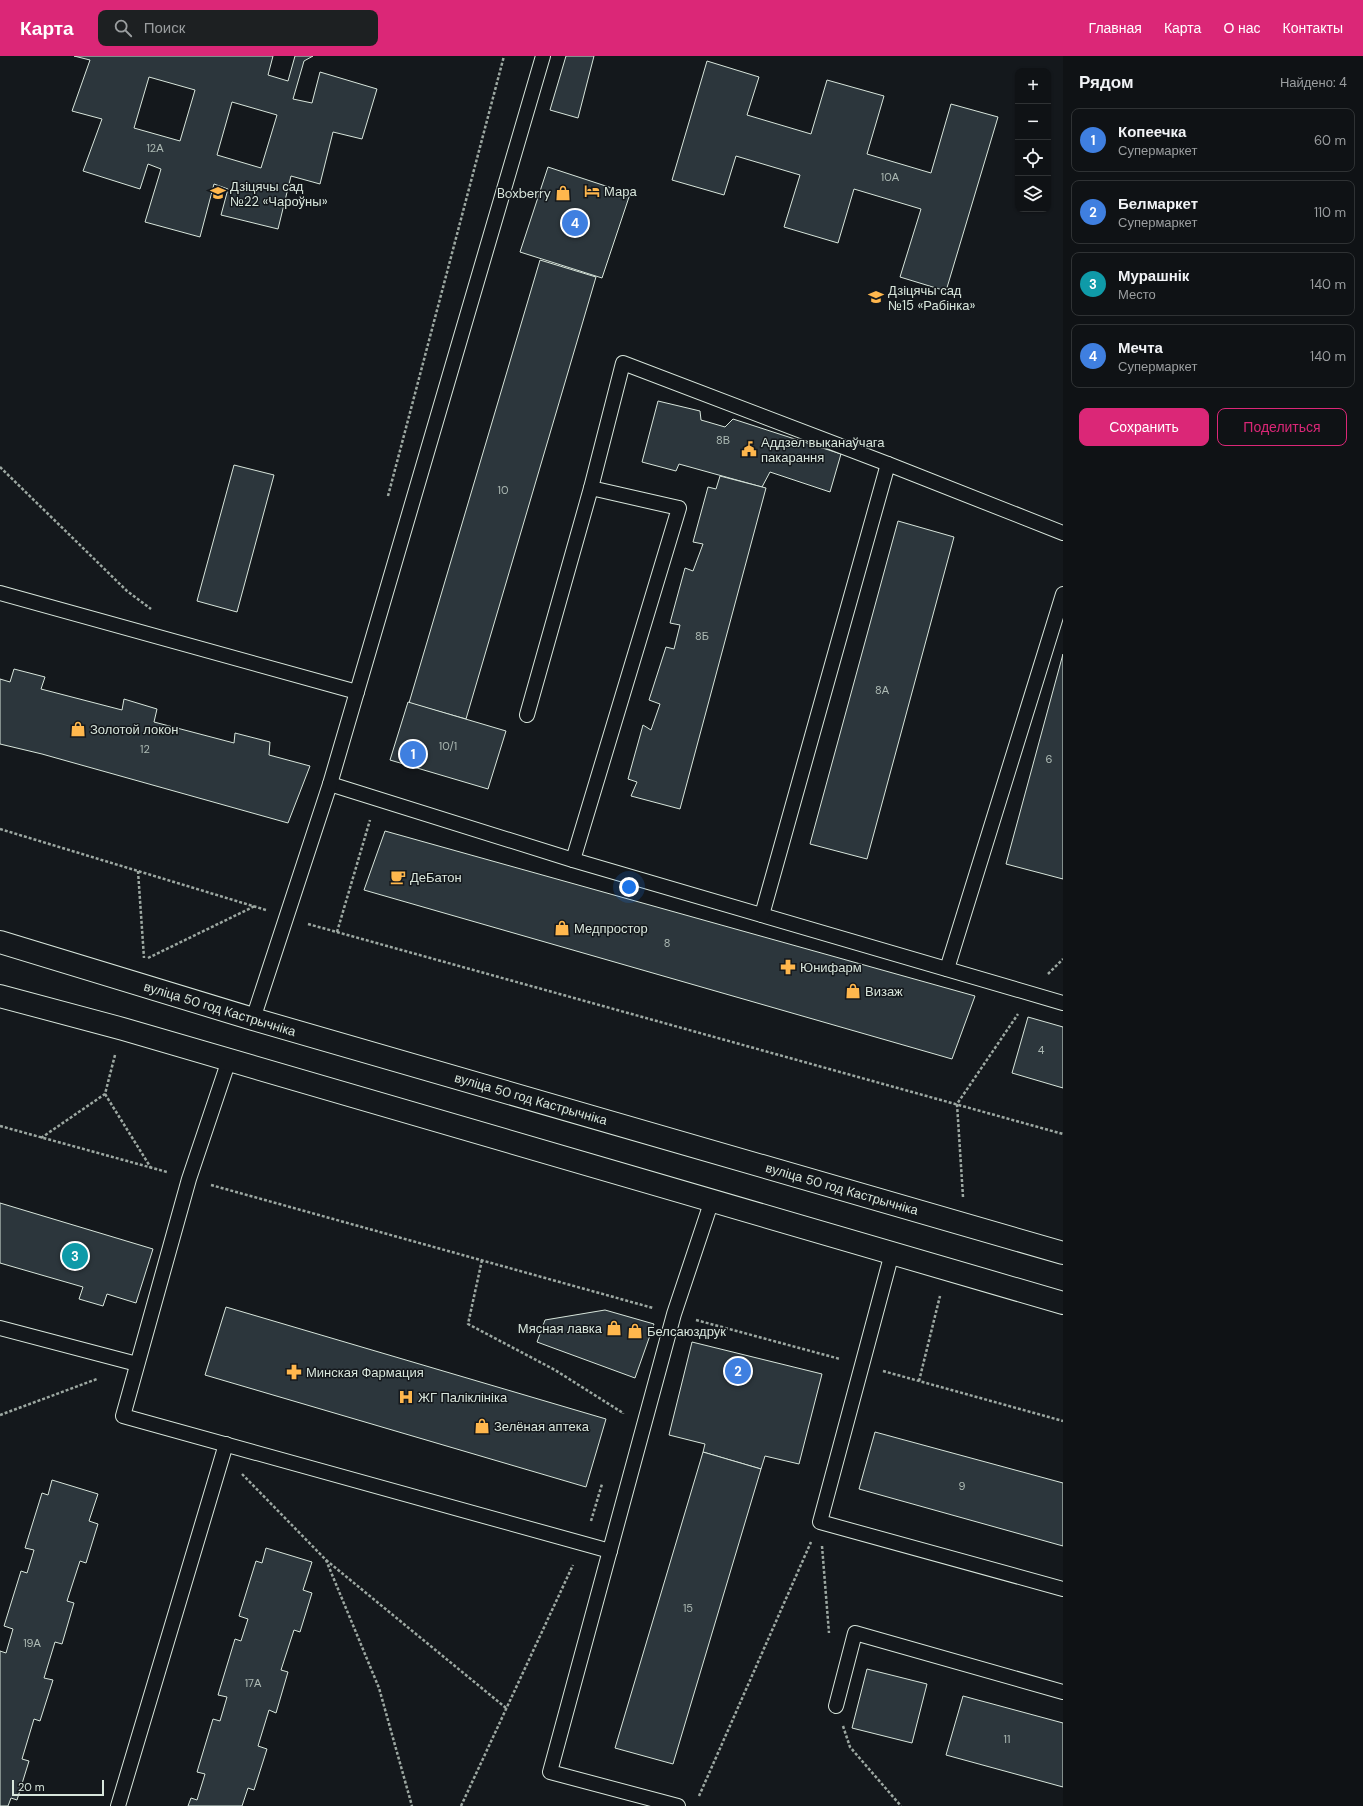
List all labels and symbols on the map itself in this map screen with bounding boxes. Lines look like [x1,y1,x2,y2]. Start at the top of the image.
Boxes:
house number: 12А [146,141,164,155]
house number: 10А [881,170,900,184]
place label: Дзіцячы сад №22 «Чароўны» [230,178,328,210]
hotel icon: Мара [583,182,601,200]
place label: Мара [604,183,637,200]
school or university icon: Дзіцячы сад №22 «Чароўны» [209,184,227,202]
shop icon: Boxberry [554,184,572,202]
place label: Boxberry [497,185,551,202]
pin: 4 [562,208,588,238]
place label: Дзіцячы сад №15 «Рабінка» [888,282,975,314]
school or university icon: Дзіцячы сад №15 «Рабінка» [867,288,885,306]
house number: 8В [716,433,730,447]
place label: Аддзел выканаўчага пакарання [761,434,885,466]
public building icon: Аддзел выканаўчага пакарання [740,440,758,458]
house number: 10 [498,483,508,497]
house number: 8Б [695,629,709,643]
house number: 8А [875,683,890,697]
shop icon: Золотой локон [69,720,87,738]
place label: Золотой локон [90,721,178,738]
pin: 1 [400,739,426,769]
house number: 10/1 [439,739,457,753]
house number: 12 [140,742,150,756]
house number: 6 [1046,752,1053,766]
cafe icon: ДеБатон [389,868,407,886]
place label: ДеБатон [410,869,462,886]
your location [619,877,639,897]
shop icon: Медпростор [553,919,571,937]
place label: Медпростор [574,920,648,937]
house number: 8 [664,936,670,950]
pharmacy icon: Юнифарм [779,958,797,976]
place label: Юнифарм [800,959,862,976]
street label: вуліца 50 год Кастрычніка [142,978,299,1040]
shop icon: Визаж [844,982,862,1000]
place label: Визаж [865,983,903,1000]
house number: 4 [1038,1043,1045,1057]
street label: вуліца 50 год Кастрычніка [453,1069,610,1129]
street label: вуліца 50 год Кастрычніка [764,1159,921,1219]
pin: 3 [62,1241,88,1271]
shop icon: Мясная лавка [605,1319,623,1337]
place label: Мясная лавка [518,1320,603,1337]
shop icon: Белсаюздрук [626,1322,644,1340]
place label: Белсаюздрук [647,1323,726,1340]
pin: 2 [725,1356,751,1386]
pharmacy icon: Минская Фармация [285,1363,303,1381]
place label: Минская Фармация [306,1364,424,1381]
hospital icon: ЖГ Паліклініка [397,1388,415,1406]
place label: ЖГ Паліклініка [418,1389,508,1406]
shop icon: Зелёная аптека [473,1417,491,1435]
place label: Зелёная аптека [494,1418,590,1435]
house number: 9 [959,1479,966,1493]
house number: 15 [683,1601,693,1615]
house number: 19А [23,1636,41,1650]
house number: 17А [245,1676,262,1690]
house number: 11 [1004,1732,1010,1746]
scale bar [12,1778,104,1797]

